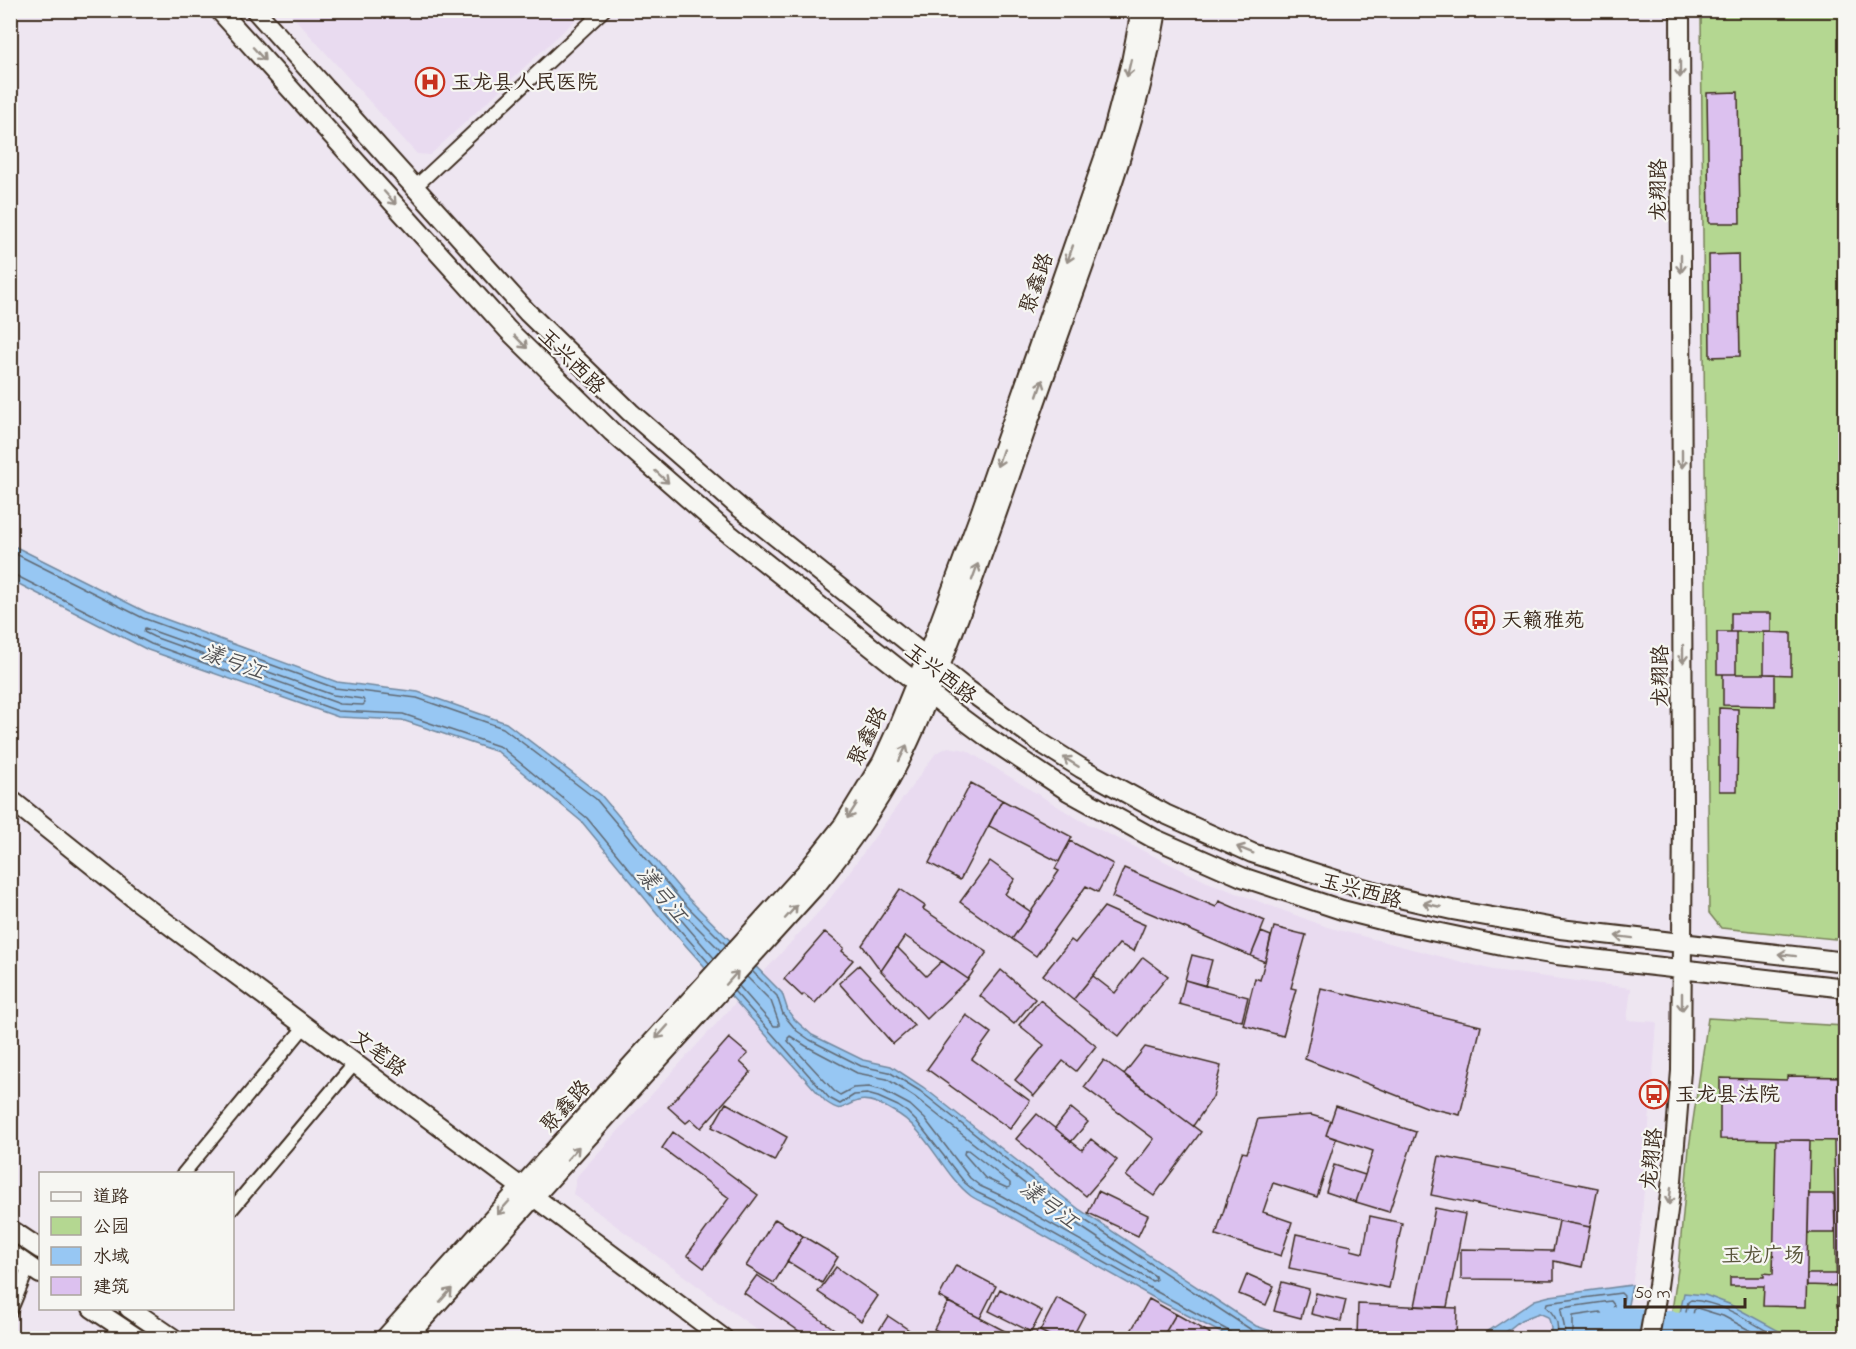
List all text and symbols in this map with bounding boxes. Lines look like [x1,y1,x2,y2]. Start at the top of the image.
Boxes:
one-way arrow [252,46,266,61]
one-way arrow [1123,58,1135,77]
one-way arrow [1674,58,1686,78]
hospital icon: 玉龙县人民医院 [414,66,446,98]
place label: 玉龙县人民医院 [451,69,598,99]
street label: 龙翔路 [1645,159,1675,222]
one-way arrow [383,191,397,206]
one-way arrow [1064,244,1075,262]
street label: 聚鑫路 [1013,249,1062,318]
one-way arrow [1675,253,1687,273]
street label: 玉兴西路 [530,322,611,403]
one-way arrow [514,335,528,350]
one-way arrow [1036,379,1047,398]
one-way arrow [993,448,1004,467]
one-way arrow [1676,448,1688,468]
one-way arrow [654,470,669,484]
one-way arrow [971,564,982,582]
bus stop icon: 天籁雅苑 [1464,604,1496,636]
place label: 天籁雅苑 [1501,607,1585,637]
water label: 漾弓江 [196,637,270,690]
street label: 玉兴西路 [897,637,982,712]
one-way arrow [1677,643,1689,663]
street label: 龙翔路 [1647,645,1677,708]
street label: 聚鑫路 [842,702,896,772]
one-way arrow [898,745,910,763]
one-way arrow [1063,756,1080,768]
one-way arrow [846,803,859,820]
one-way arrow [1236,844,1255,855]
water label: 漾弓江 [627,860,694,932]
street label: 玉兴西路 [1316,867,1405,917]
one-way arrow [1422,899,1441,911]
one-way arrow [784,905,798,920]
one-way arrow [1615,931,1634,942]
one-way arrow [1778,950,1798,961]
one-way arrow [725,970,739,985]
one-way arrow [1676,991,1688,1011]
street label: 文笔路 [344,1024,412,1086]
one-way arrow [655,1024,669,1039]
street label: 聚鑫路 [534,1074,599,1141]
bus stop icon: 玉龙县法院 [1638,1078,1670,1110]
place label: 玉龙县法院 [1675,1081,1780,1111]
street label: 龙翔路 [1635,1126,1671,1192]
one-way arrow [566,1146,580,1161]
legend [39,1172,234,1310]
water label: 漾弓江 [1012,1174,1085,1240]
text: 道路 [93,1185,129,1211]
one-way arrow [1664,1186,1675,1206]
one-way arrow [496,1200,510,1215]
text: 公园 [93,1215,129,1241]
park label: 玉龙广场 [1721,1242,1805,1272]
text: 水域 [93,1245,129,1271]
scale bar [1625,1271,1745,1309]
text: 建筑 [93,1275,129,1301]
text: 50 m [1634,1281,1671,1307]
one-way arrow [439,1288,453,1303]

